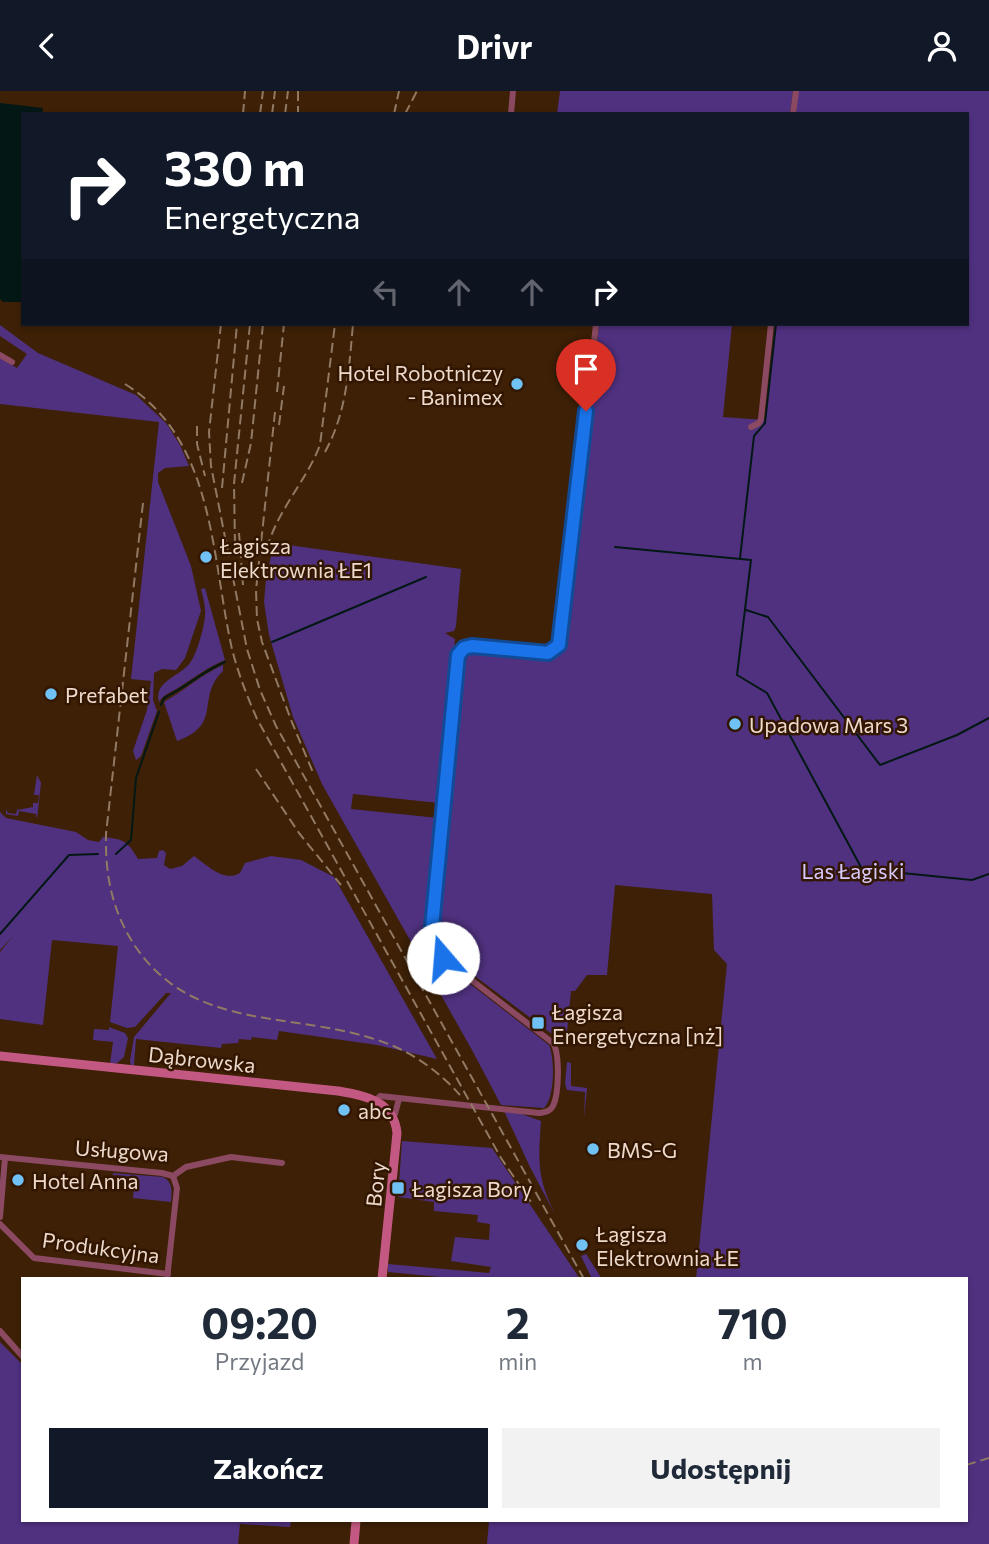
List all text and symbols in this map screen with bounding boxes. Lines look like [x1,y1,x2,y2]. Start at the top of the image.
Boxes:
text: Drivr [456,26,533,66]
icon: back [28,27,66,65]
icon: person [923,27,961,65]
text: 330 m [164,136,305,196]
icon: right [49,140,140,231]
text: Energetyczna [164,196,361,236]
icon: left [367,273,405,311]
icon: ahead [440,273,478,311]
icon: ahead [513,273,551,311]
icon: right [586,273,624,311]
pin [556,339,616,411]
icon: arrive [567,350,605,388]
place label: Hotel Robotniczy - Banimex [338,360,503,409]
marker: Hotel Robotniczy - Banimex [509,376,525,392]
place label: Łagisza Elektrownia ŁE1 [219,533,372,582]
marker: Łagisza Elektrownia ŁE1 [198,549,214,565]
place label: Prefabet [65,682,148,707]
marker: Prefabet [43,686,59,702]
place label: Upadowa Mars 3 [749,712,908,737]
marker: Upadowa Mars 3 [727,716,743,732]
park label: Las Łagiski [802,858,904,883]
position arrow [406,921,480,995]
place label: Łagisza Energetyczna [nż] [551,999,723,1048]
marker: Łagisza Energetyczna [nż] [530,1015,546,1031]
street label: Dąbrowska [147,1041,257,1077]
place label: abc [358,1098,392,1123]
marker: abc [336,1102,352,1118]
street label: Usługowa [74,1134,170,1166]
place label: BMS-G [607,1137,677,1162]
marker: BMS-G [585,1141,601,1157]
street label: Bory [360,1160,390,1208]
place label: Hotel Anna [32,1168,139,1193]
marker: Hotel Anna [10,1172,26,1188]
place label: Łagisza Bory [411,1176,532,1201]
marker: Łagisza Bory [390,1180,406,1196]
place label: Łagisza Elektrownia ŁE [595,1221,739,1270]
street label: Produkcyjna [41,1226,161,1268]
marker: Łagisza Elektrownia ŁE [574,1237,590,1253]
text: 09:20 [201,1296,318,1348]
text: 2 [506,1296,530,1348]
text: 710 [718,1296,788,1348]
text: Przyjazd [215,1347,304,1375]
text: min [498,1347,537,1375]
text: m [743,1347,763,1375]
button: Zakończ [49,1428,488,1508]
button: Udostępnij [502,1428,940,1508]

